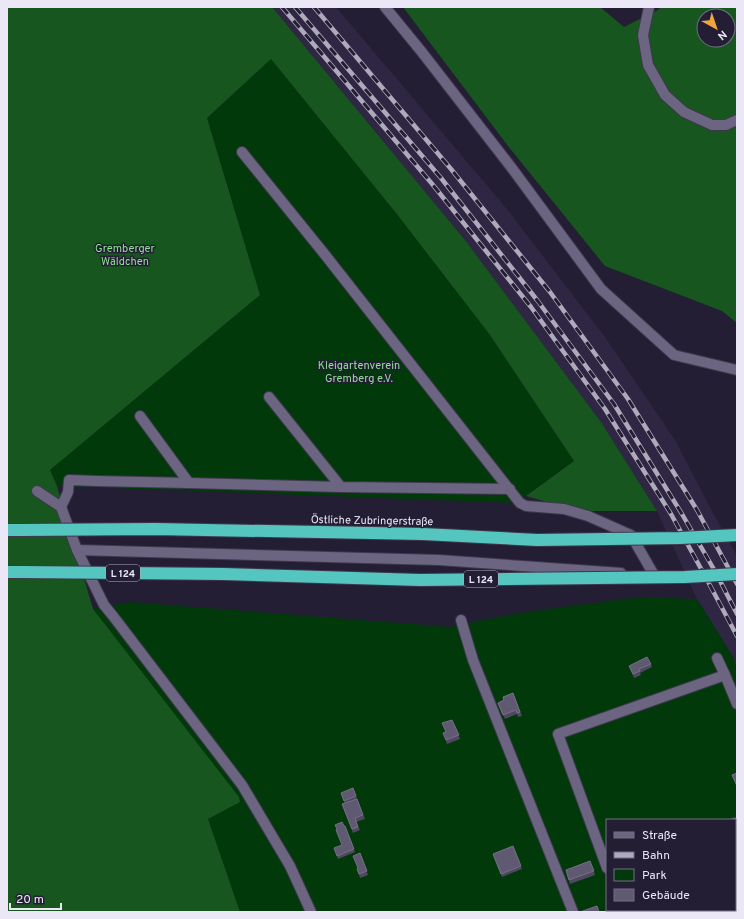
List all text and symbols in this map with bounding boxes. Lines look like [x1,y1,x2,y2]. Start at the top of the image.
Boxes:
north arrow [696,8,736,48]
text: N [714,27,729,43]
park label: Gremberger Wäldchen [95,242,156,269]
park label: Kleigartenverein Gremberg e.V. [318,359,400,386]
street label: Östliche Zubringerstraße [311,512,433,529]
road number: L 124 [106,565,140,581]
road number: L 124 [464,571,498,587]
legend [606,819,736,911]
text: Straße [642,828,677,844]
text: Bahn [642,848,670,864]
text: Park [642,868,667,884]
scale bar [10,885,61,911]
text: Gebäude [642,888,690,904]
text: 20 m [16,892,44,908]

